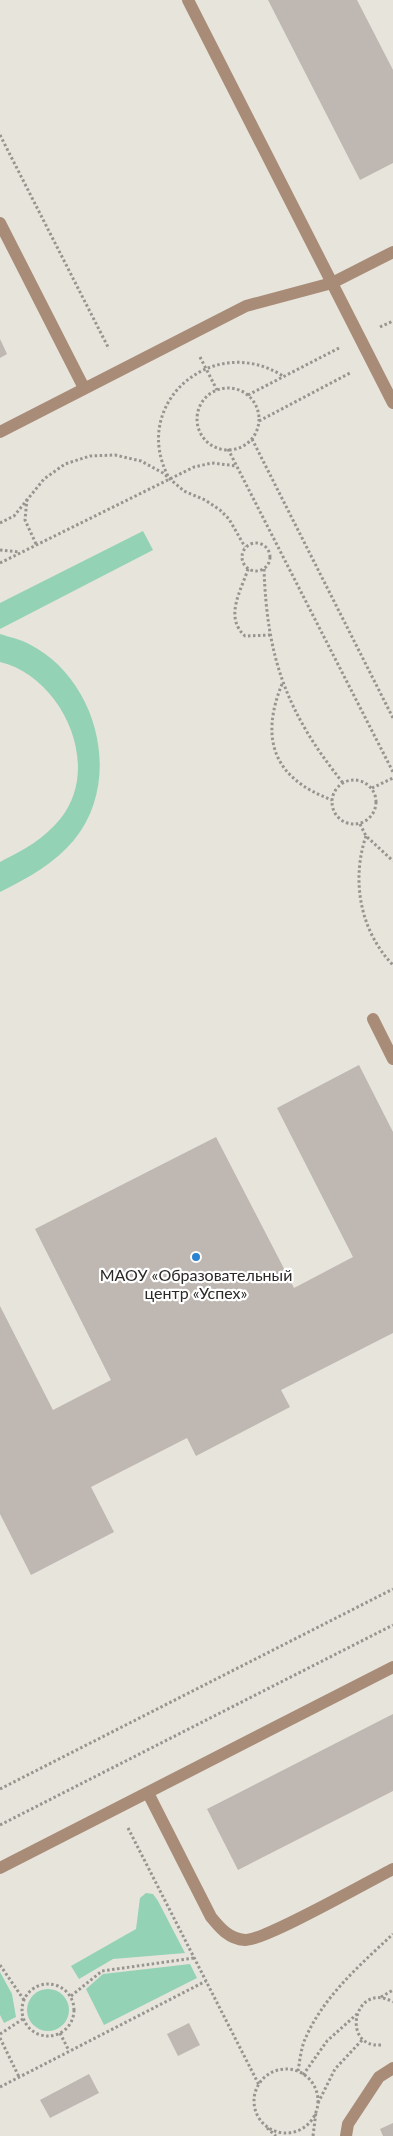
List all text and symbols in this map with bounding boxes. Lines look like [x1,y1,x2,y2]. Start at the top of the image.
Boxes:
marker: МАОУ «Образовательный центр «Успех» [190,1251,202,1263]
place label: МАОУ «Образовательный центр «Успех» [100,1265,292,1302]

